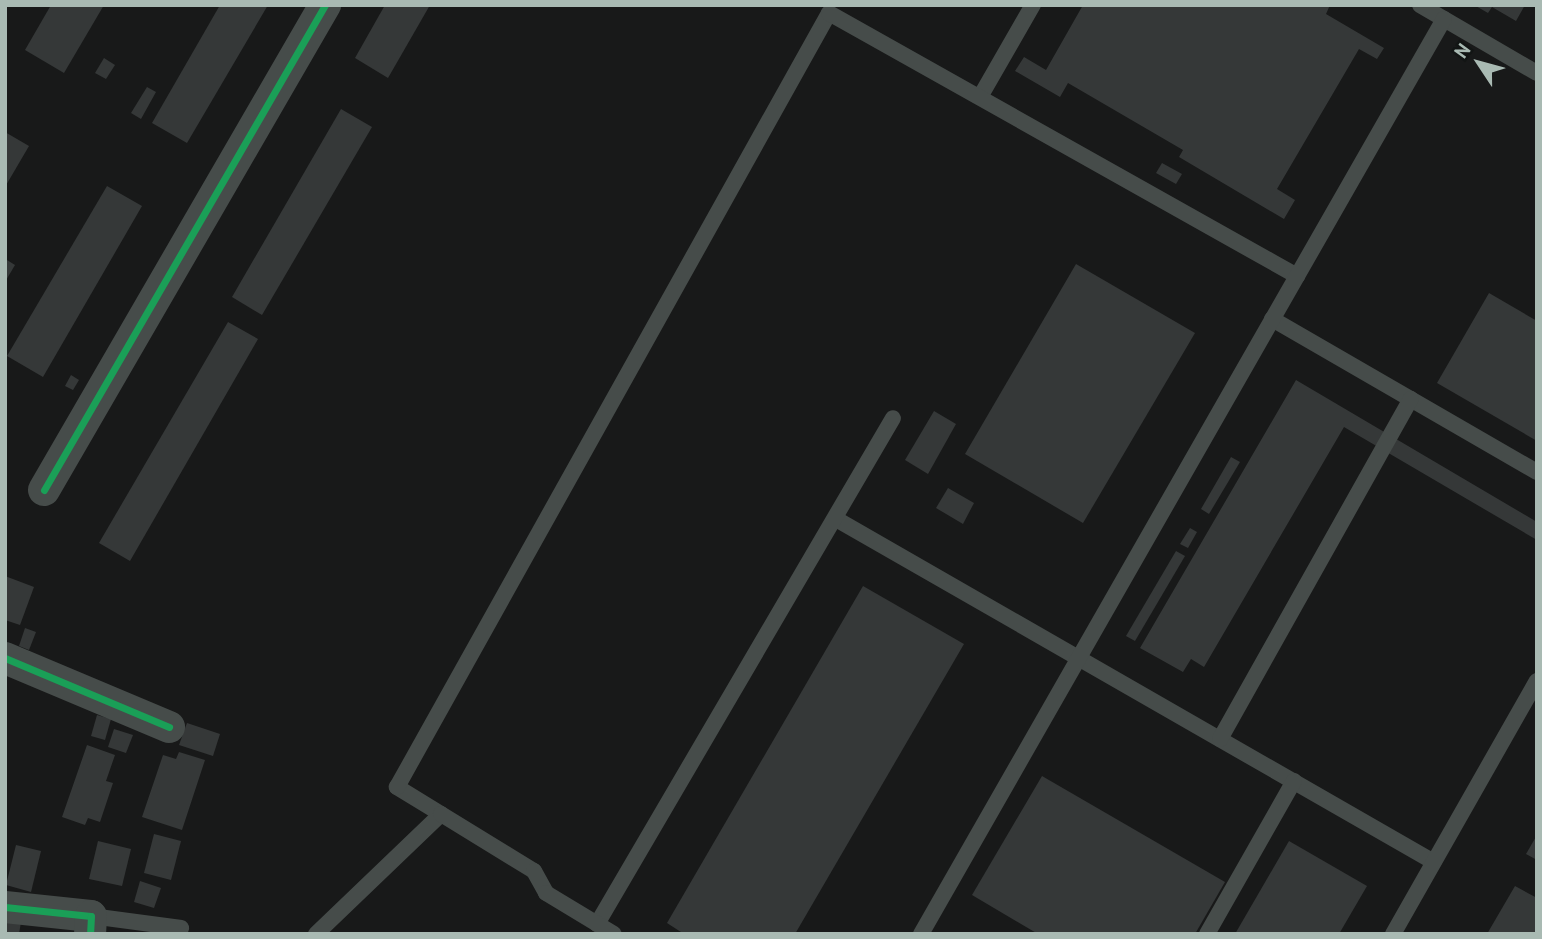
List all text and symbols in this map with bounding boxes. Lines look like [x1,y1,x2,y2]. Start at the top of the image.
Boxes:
north arrow [1444,28,1514,98]
text: N [1449,39,1475,63]

